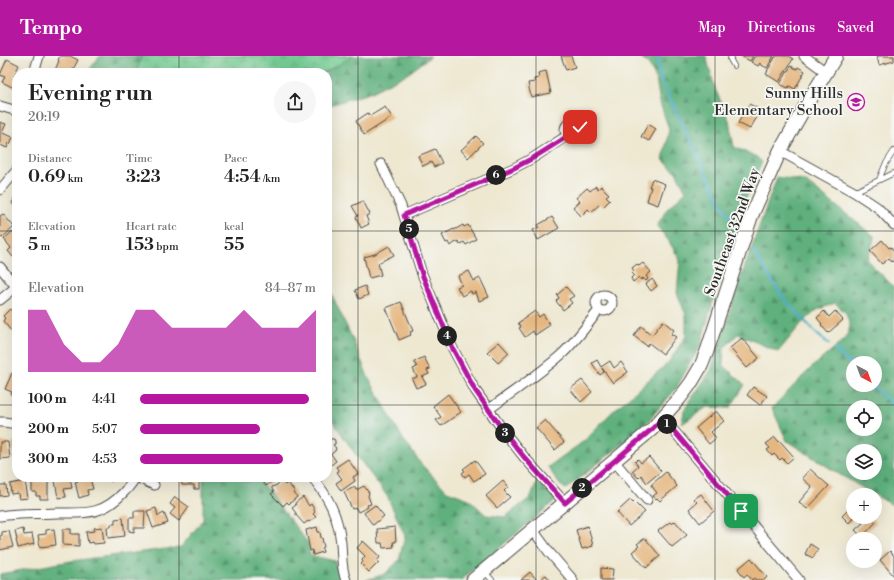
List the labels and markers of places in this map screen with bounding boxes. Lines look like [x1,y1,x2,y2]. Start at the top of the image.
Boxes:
place label: Sunny Hills Elementary School [714,84,844,120]
school or university icon: Sunny Hills Elementary School [846,92,866,112]
pin [563,110,597,144]
pin: 6 [486,165,506,185]
pin: 5 [399,219,419,239]
pin: 4 [437,326,457,346]
pin: 1 [657,414,677,434]
pin: 3 [495,423,515,443]
pin: 2 [572,478,592,498]
pin [724,494,758,528]

